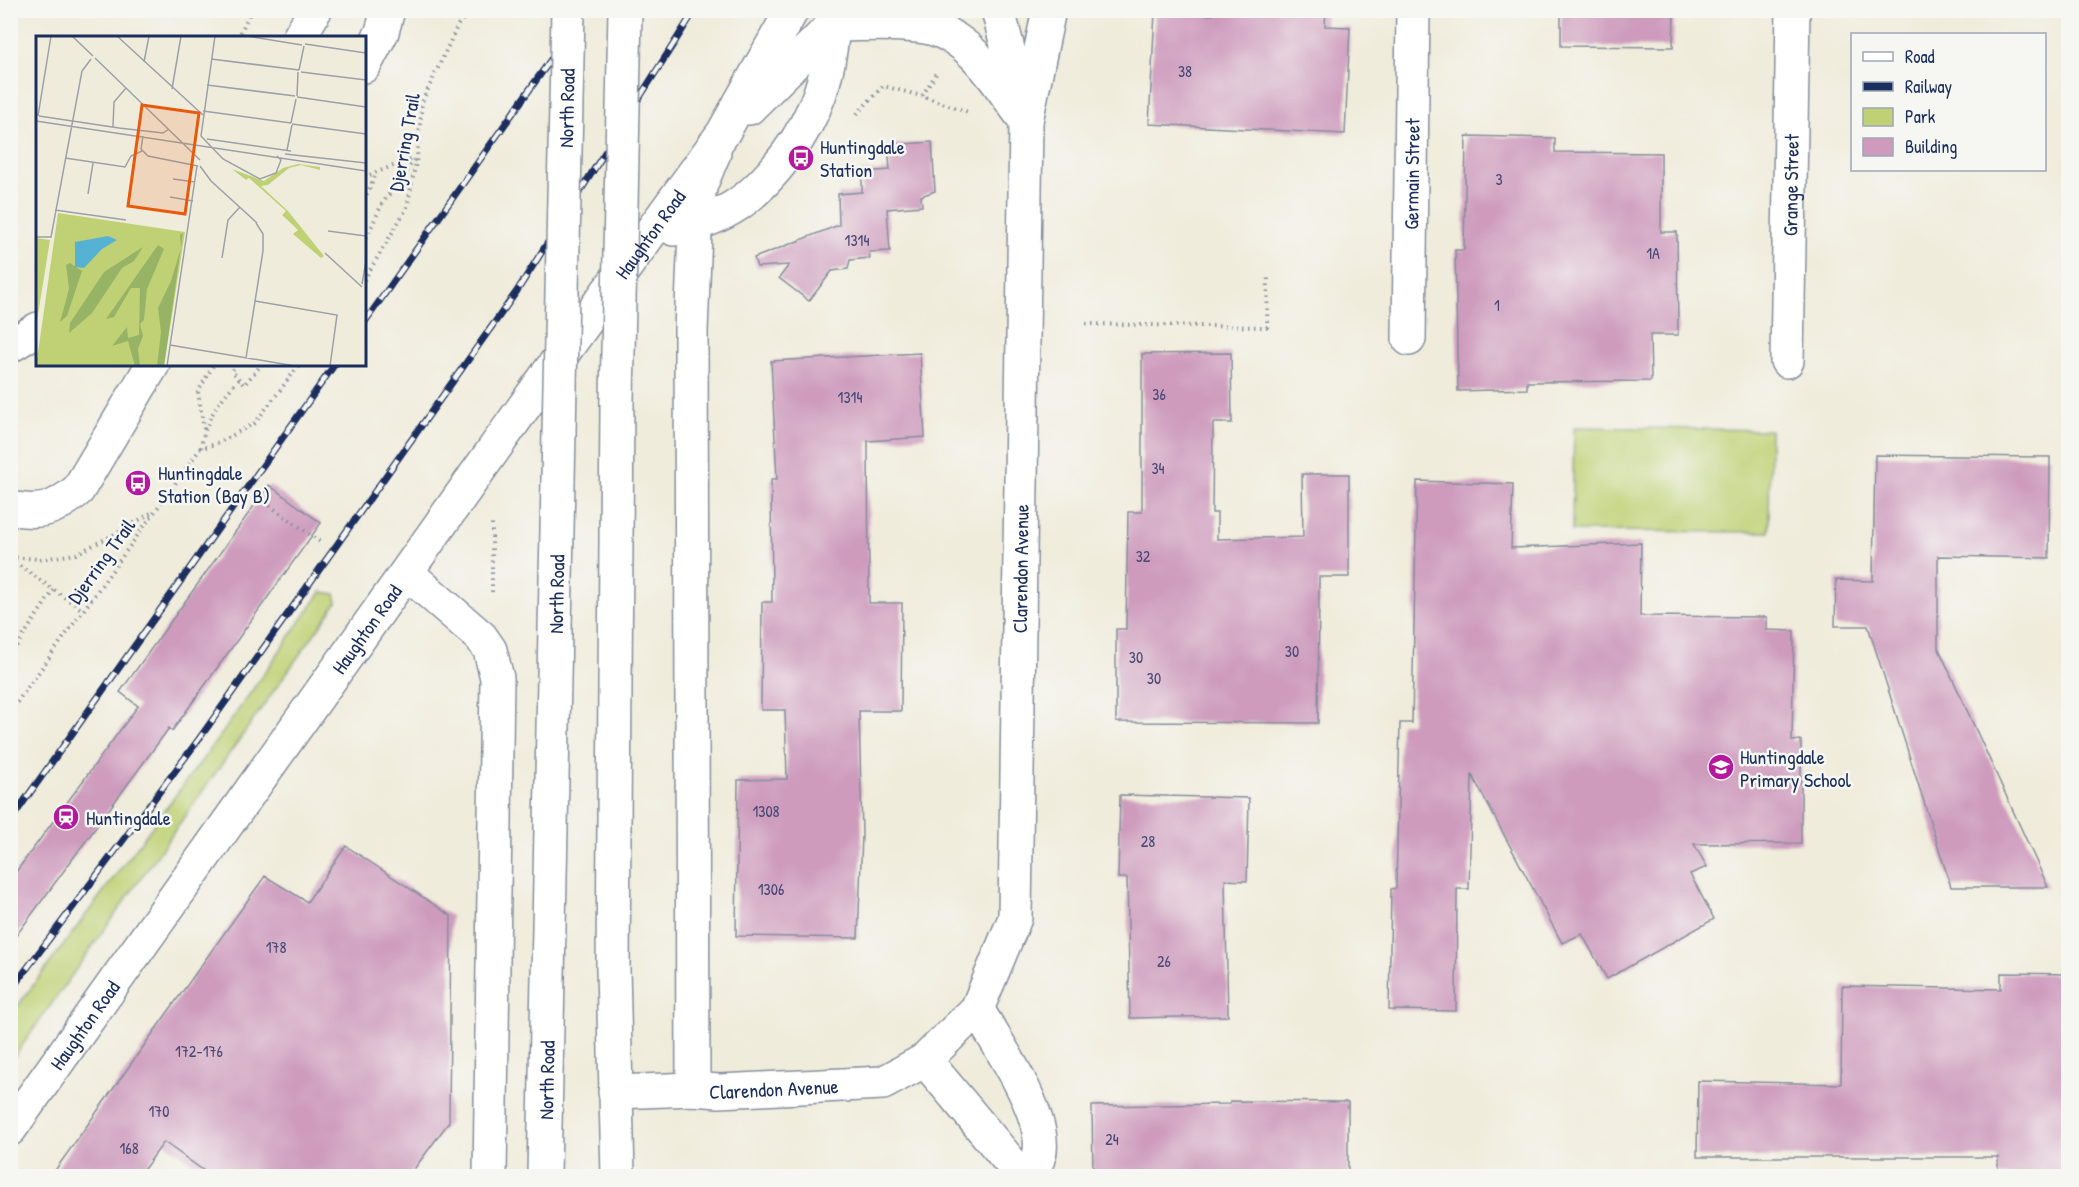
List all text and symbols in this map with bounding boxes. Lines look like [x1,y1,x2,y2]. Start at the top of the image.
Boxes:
legend [1851,33,2046,171]
inset map [36,36,366,366]
text: Road [1905,44,1935,69]
house number: 38 [1178,60,1192,82]
street label: North Road [552,68,580,148]
text: Railway [1905,74,1952,99]
street label: Djerring Trail [382,90,426,193]
text: Park [1905,104,1936,129]
street label: Germain Street [1397,117,1425,230]
place label: Huntingdale Station [820,133,905,183]
street label: Grange Street [1776,133,1804,236]
text: Building [1905,134,1957,159]
bus stop icon: Huntingdale Station [786,143,816,173]
house number: 3 [1495,168,1503,190]
street label: Haughton Road [608,184,691,284]
house number: 1314 [845,229,869,251]
house number: 1A [1646,242,1660,264]
house number: 1 [1494,294,1500,316]
house number: 36 [1152,383,1166,405]
house number: 1314 [838,386,862,408]
house number: 34 [1151,457,1165,479]
place label: Huntingdale Station (Bay B) [158,459,270,509]
bus stop icon: Huntingdale Station (Bay B) [123,468,153,498]
street label: Clarendon Avenue [1005,504,1034,633]
street label: Djerring Trail [61,512,141,609]
house number: 32 [1136,545,1151,567]
street label: North Road [541,554,570,634]
street label: Haughton Road [325,578,407,679]
house number: 30 [1285,640,1299,662]
house number: 30 [1129,646,1143,668]
house number: 30 [1147,667,1161,689]
place label: Huntingdale Primary School [1740,743,1851,793]
school or university icon: Huntingdale Primary School [1706,752,1736,782]
house number: 1308 [752,800,780,822]
station icon: Huntingdale [51,802,81,832]
place label: Huntingdale [86,804,171,831]
house number: 28 [1141,830,1155,852]
house number: 1306 [758,878,784,900]
house number: 178 [266,936,286,958]
house number: 26 [1157,950,1171,972]
street label: Haughton Road [43,974,125,1075]
house number: 172-176 [175,1040,223,1062]
street label: North Road [532,1040,560,1120]
street label: Clarendon Avenue [708,1072,839,1105]
house number: 170 [149,1100,169,1122]
house number: 24 [1105,1128,1119,1150]
house number: 168 [119,1137,139,1159]

